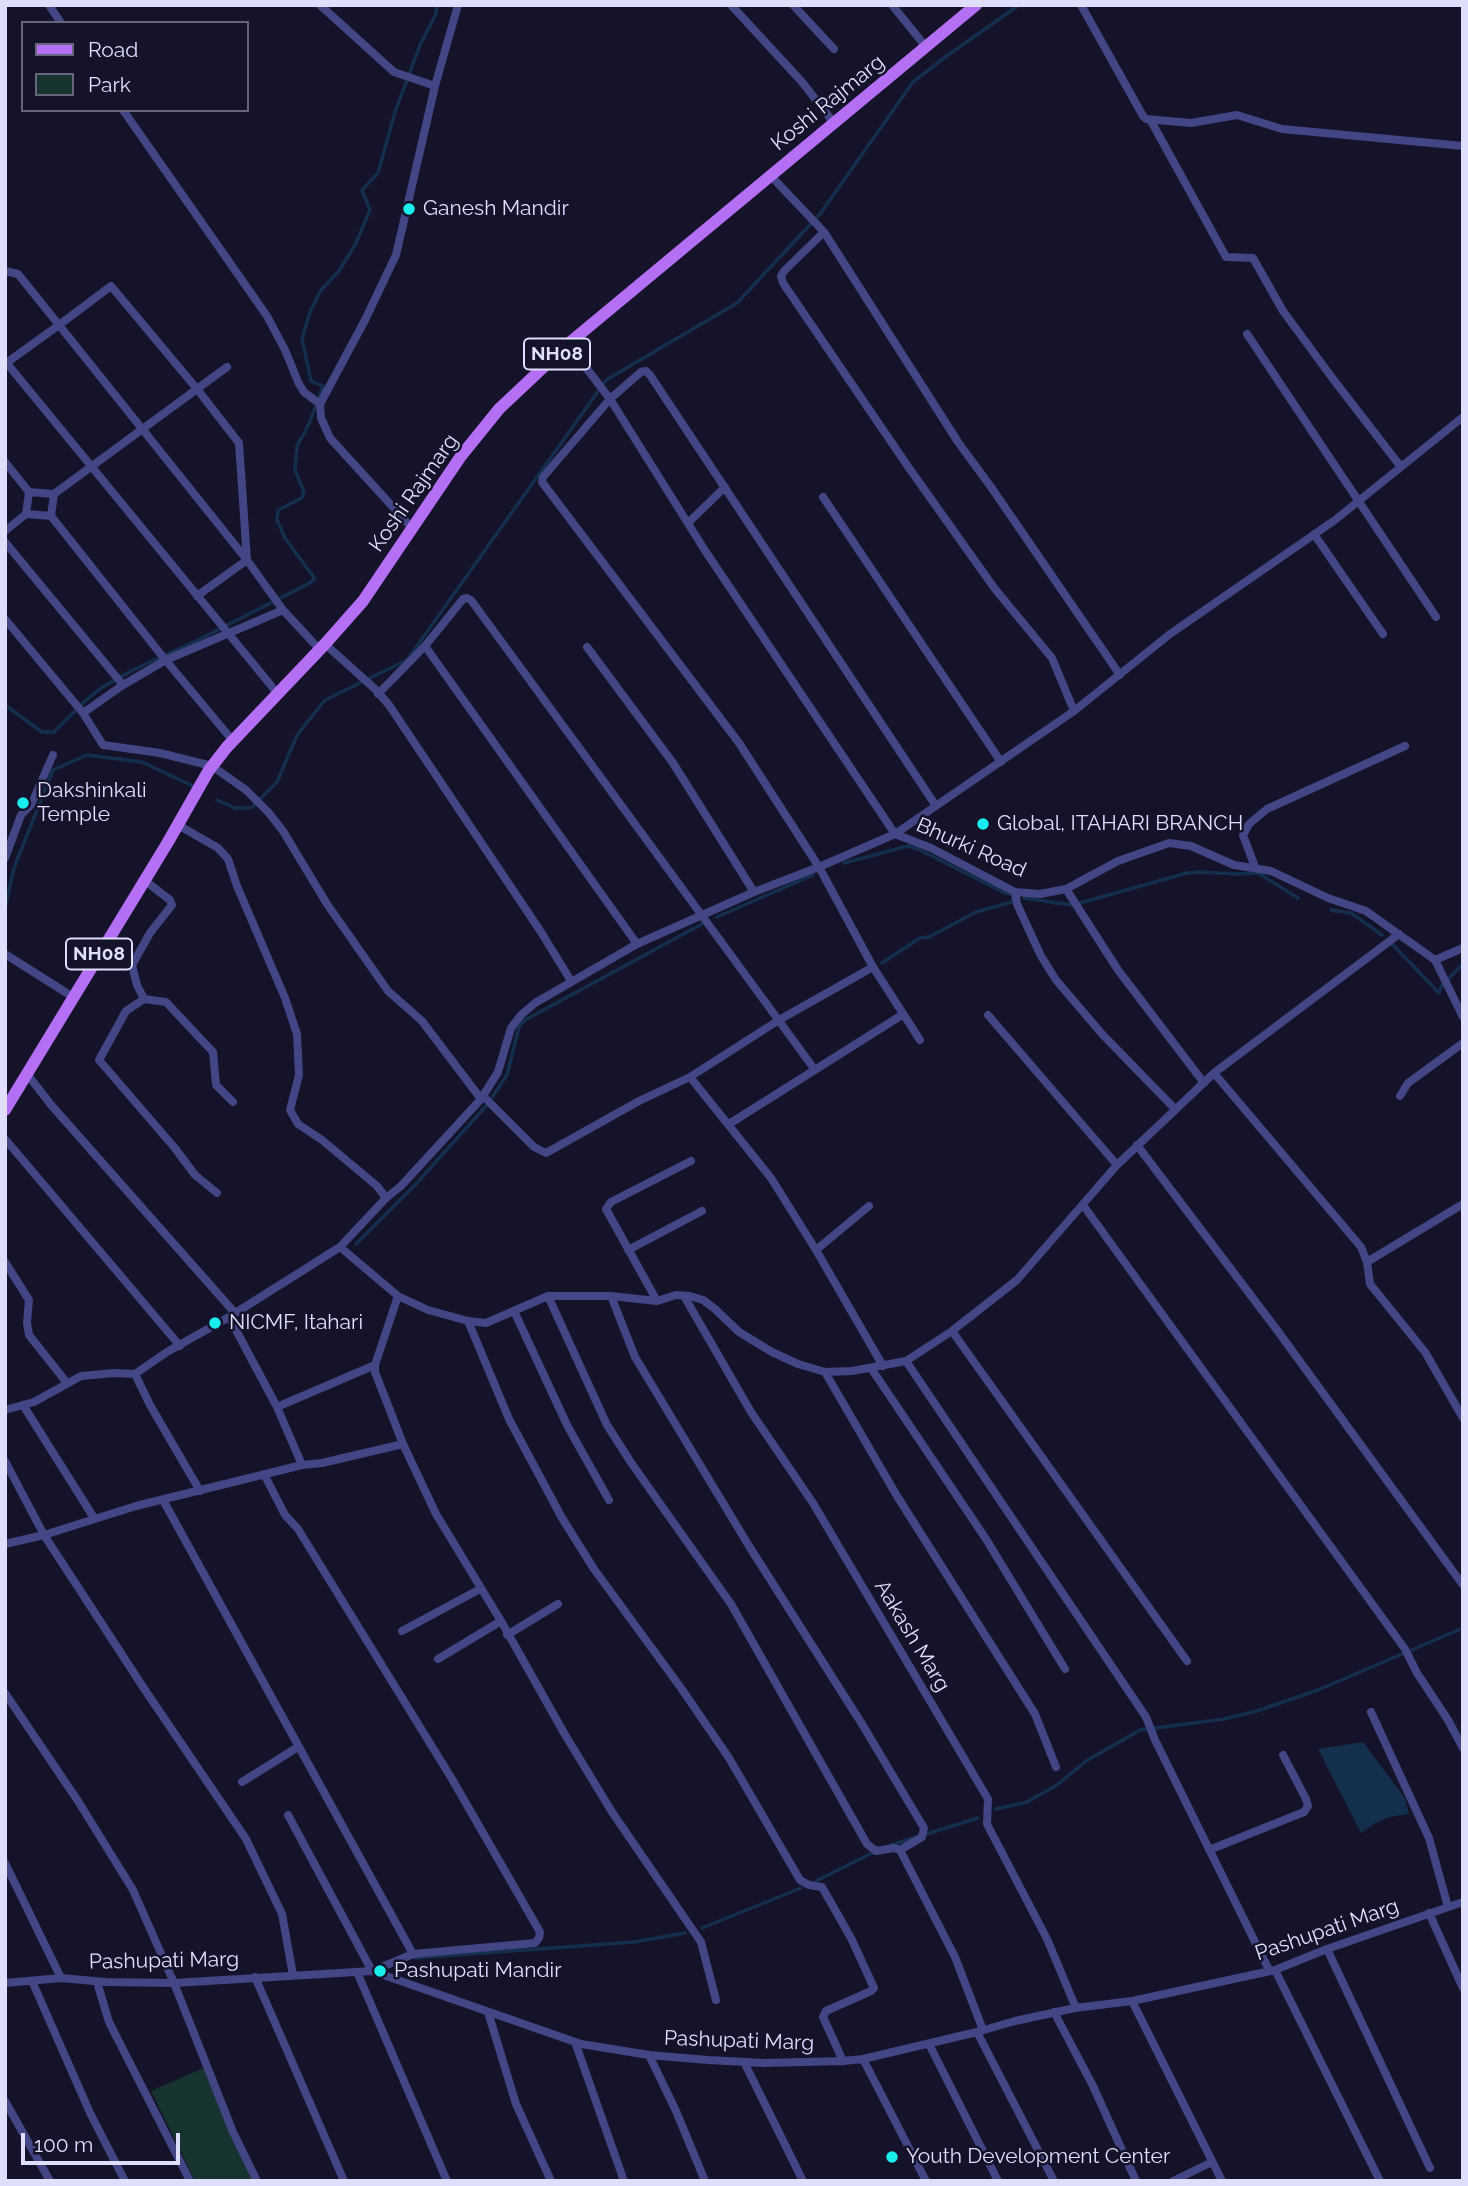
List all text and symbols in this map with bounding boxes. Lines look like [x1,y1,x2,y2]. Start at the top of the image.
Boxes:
legend [21,21,248,112]
text: Road [88,37,138,62]
street label: Koshi Rajmarg [766,50,890,156]
text: Park [88,72,131,97]
place label: Ganesh Mandir [423,196,569,222]
marker: Ganesh Mandir [401,201,417,217]
road number: NH08 [524,338,590,370]
street label: Koshi Rajmarg [364,429,464,557]
place label: Dakshinkali Temple [37,778,147,828]
marker: Dakshinkali Temple [15,795,31,811]
place label: Global, ITAHARI BRANCH [997,811,1243,837]
street label: Bhurki Road [912,813,1030,883]
marker: Global, ITAHARI BRANCH [975,816,991,832]
road number: NH08 [66,938,132,970]
place label: NICMF, Itahari [229,1310,363,1336]
marker: NICMF, Itahari [207,1315,223,1331]
street label: Aakash Marg [869,1576,955,1696]
street label: Pashupati Marg [1252,1894,1402,1966]
street label: Pashupati Marg [89,1947,239,1975]
place label: Pashupati Mandir [394,1958,562,1984]
marker: Pashupati Mandir [372,1963,388,1979]
street label: Pashupati Marg [663,2026,815,2056]
scale bar [24,2120,184,2164]
text: 100 m [34,2132,93,2157]
place label: Youth Development Center [906,2144,1170,2170]
marker: Youth Development Center [884,2149,900,2165]

